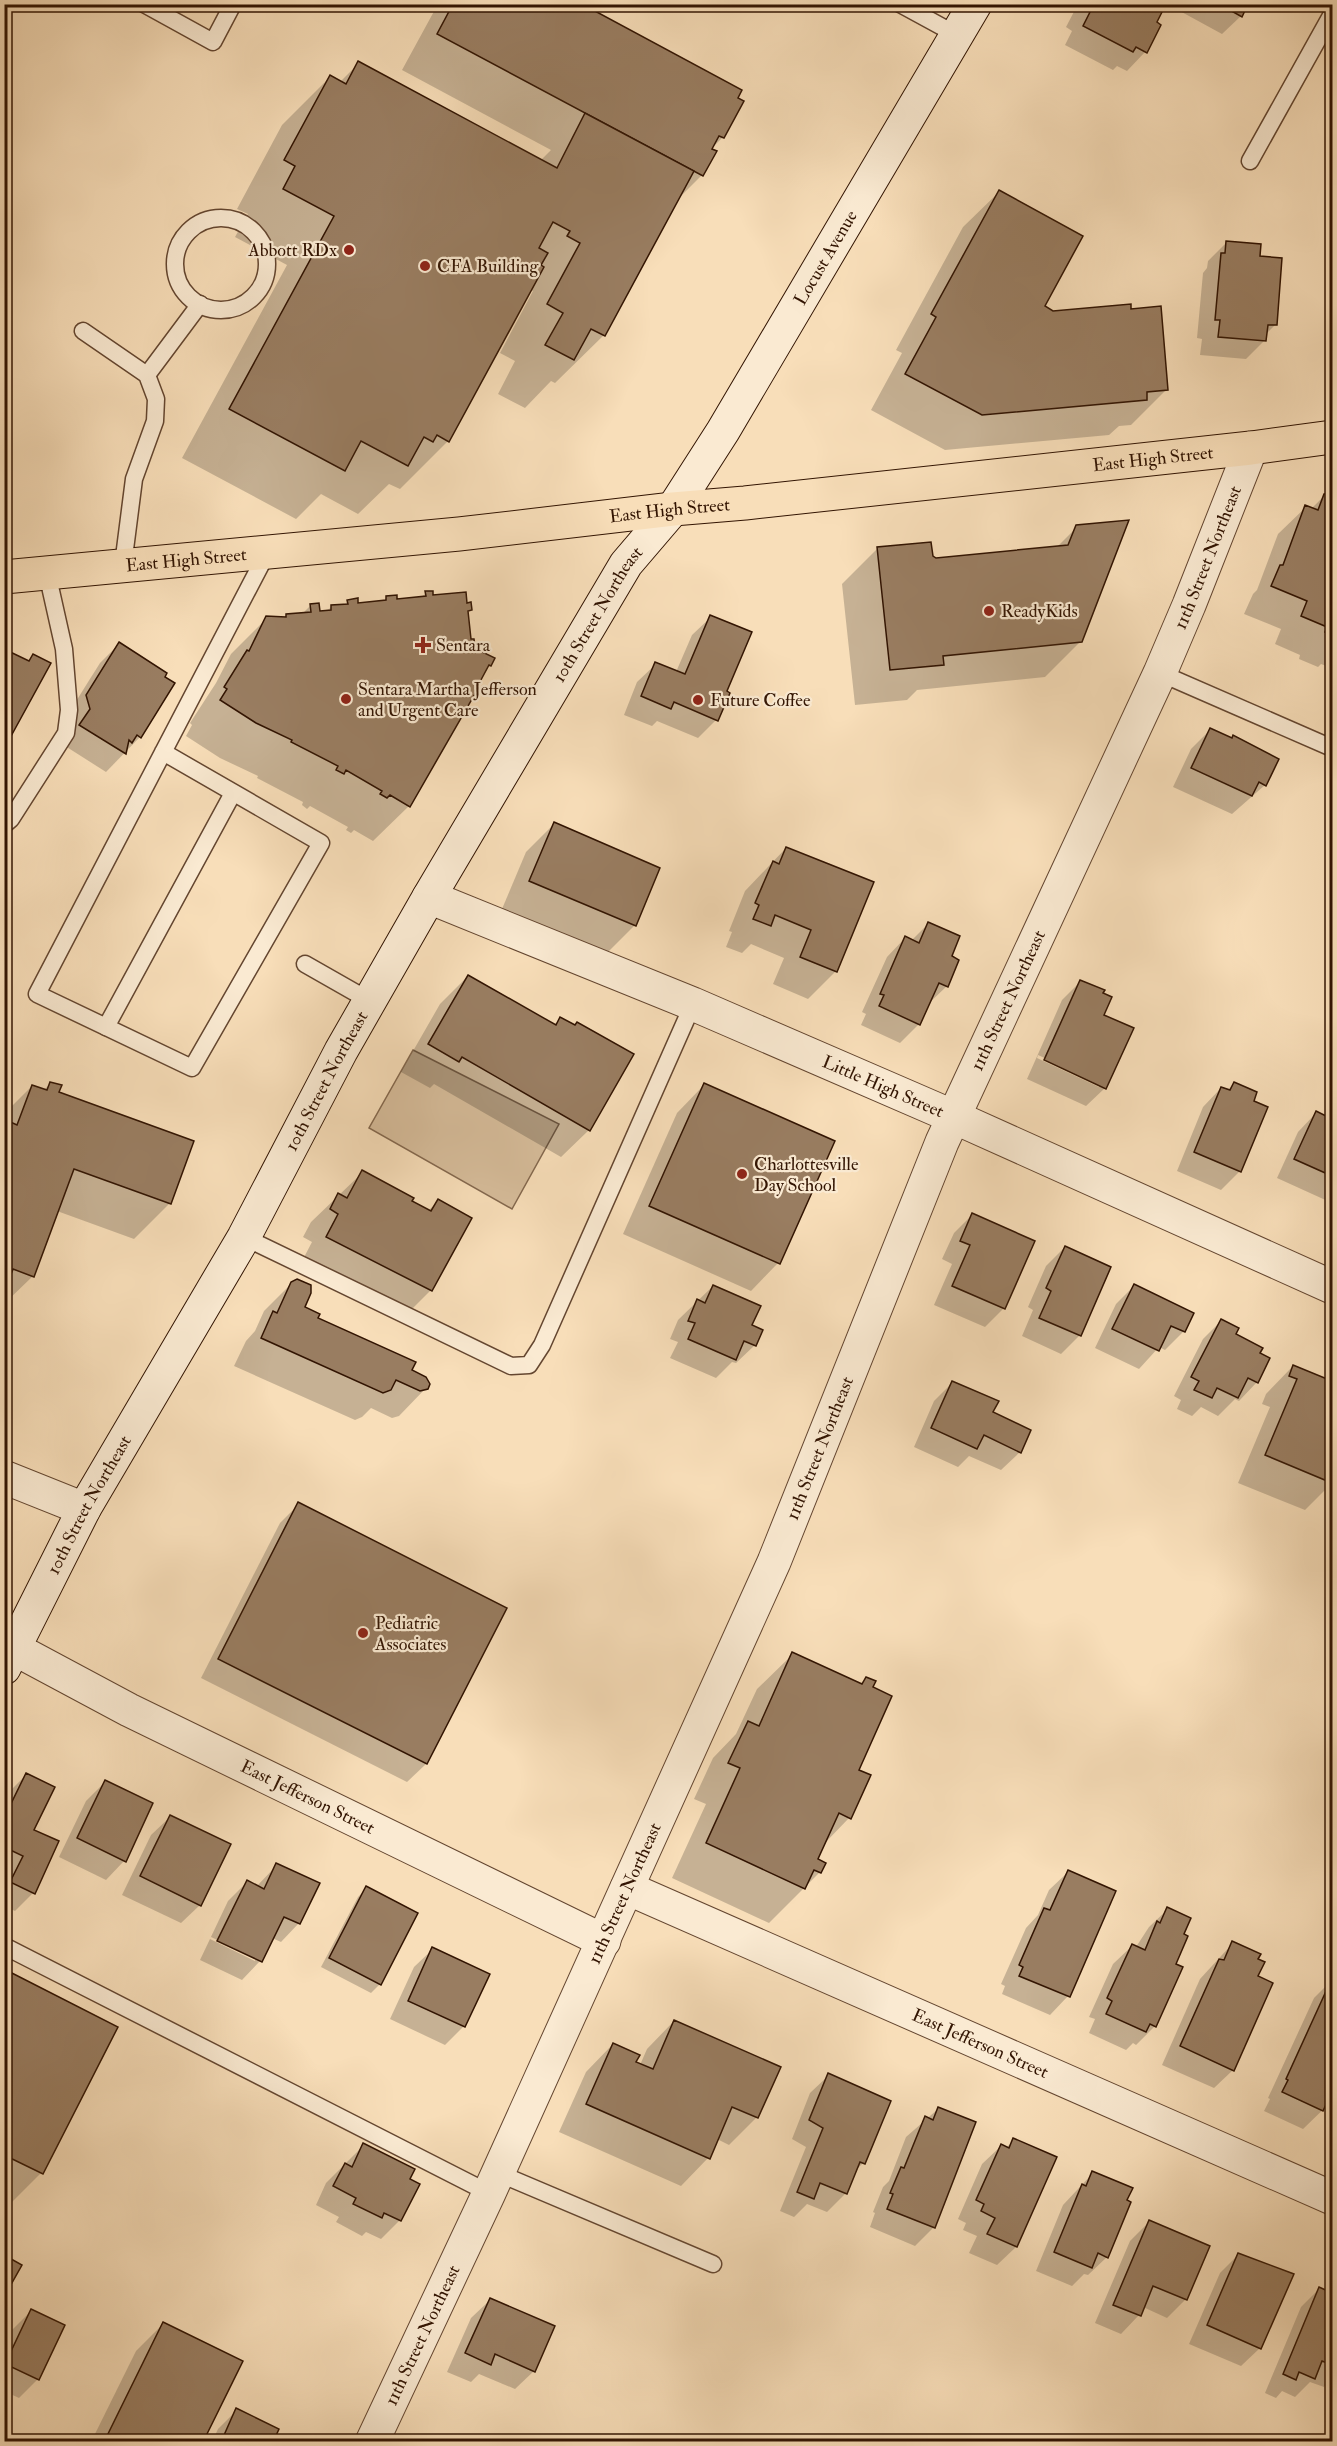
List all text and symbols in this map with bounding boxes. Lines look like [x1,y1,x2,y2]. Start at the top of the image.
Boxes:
street label: Locust Avenue [789,206,863,309]
place label: Abbott RDx [247,239,337,262]
marker: Abbott RDx [342,243,356,257]
place label: CFA Building [437,255,539,278]
marker: CFA Building [418,259,432,273]
street label: East High Street [1091,441,1215,477]
street label: 11th Street Northeast [1169,482,1247,633]
street label: East High Street [608,493,731,528]
street label: 10th Street Northeast [548,542,648,686]
street label: East High Street [125,543,248,577]
place label: ReadyKids [1001,600,1078,623]
marker: ReadyKids [982,604,996,618]
place label: Sentara [436,634,491,657]
marker: Sentara [414,636,432,654]
place label: Sentara Martha Jefferson and Urgent Care [358,678,537,722]
place label: Future Coffee [710,689,811,712]
marker: Sentara Martha Jefferson and Urgent Care [339,692,353,706]
marker: Future Coffee [691,693,705,707]
street label: 11th Street Northeast [966,926,1051,1075]
street label: 10th Street Northeast [280,1007,373,1155]
street label: Little High Street [819,1050,947,1123]
place label: Charlottesville Day School [754,1153,859,1197]
marker: Charlottesville Day School [735,1167,749,1181]
street label: 11th Street Northeast [781,1373,859,1524]
street label: 10th Street Northeast [42,1431,137,1578]
place label: Pediatric Associates [374,1612,446,1656]
marker: Pediatric Associates [356,1626,370,1640]
street label: East Jefferson Street [237,1755,379,1840]
street label: 11th Street Northeast [583,1819,667,1968]
street label: East Jefferson Street [908,2004,1052,2084]
street label: 11th Street Northeast [380,2261,466,2409]

